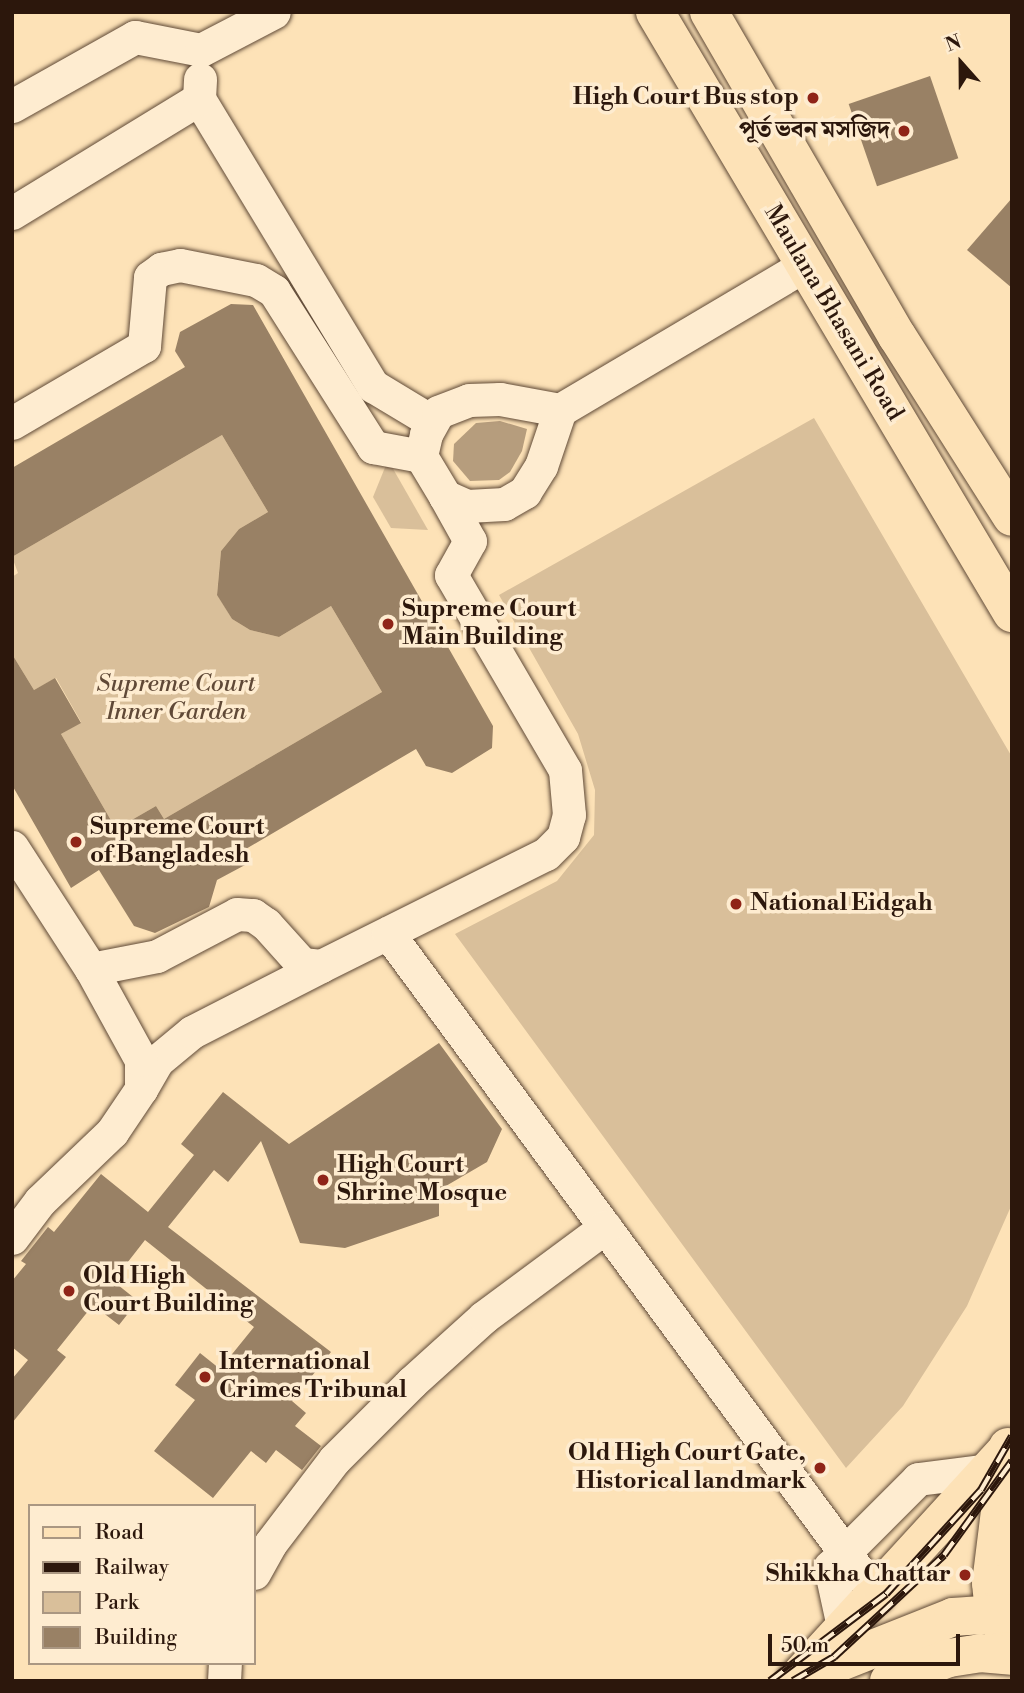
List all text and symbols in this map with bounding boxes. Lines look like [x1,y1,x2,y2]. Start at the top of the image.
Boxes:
north arrow [926,28,996,98]
text: N [942,29,965,57]
place label: High Court Bus stop [573,84,799,112]
marker: High Court Bus stop [805,90,821,106]
place label: পূর্ত ভবন মসজিদ [739,117,890,145]
marker: পূর্ত ভবন মসজিদ [896,123,912,139]
street label: Maulana Bhasani Road [757,200,909,426]
place label: Supreme Court Main Building [402,596,576,652]
marker: Supreme Court Main Building [380,616,396,632]
park label: Supreme Court Inner Garden [97,671,255,727]
place label: Supreme Court of Bangladesh [90,814,264,870]
marker: Supreme Court of Bangladesh [68,834,84,850]
place label: National Eidgah [750,890,933,918]
marker: National Eidgah [728,896,744,912]
place label: High Court Shrine Mosque [337,1152,507,1208]
marker: High Court Shrine Mosque [315,1172,331,1188]
place label: Old High Court Building [83,1263,253,1319]
marker: Old High Court Building [61,1283,77,1299]
place label: International Crimes Tribunal [219,1349,407,1405]
marker: International Crimes Tribunal [197,1369,213,1385]
place label: Old High Court Gate, Historical landmark [568,1440,806,1496]
marker: Old High Court Gate, Historical landmark [812,1460,828,1476]
legend [28,1504,256,1665]
text: Road [95,1520,144,1546]
text: Railway [95,1555,169,1581]
place label: Shikkha Chattar [766,1561,951,1589]
marker: Shikkha Chattar [957,1567,973,1583]
text: Park [95,1590,139,1616]
scale bar [772,1620,964,1664]
text: Building [95,1625,177,1651]
text: 50 m [781,1633,829,1659]

